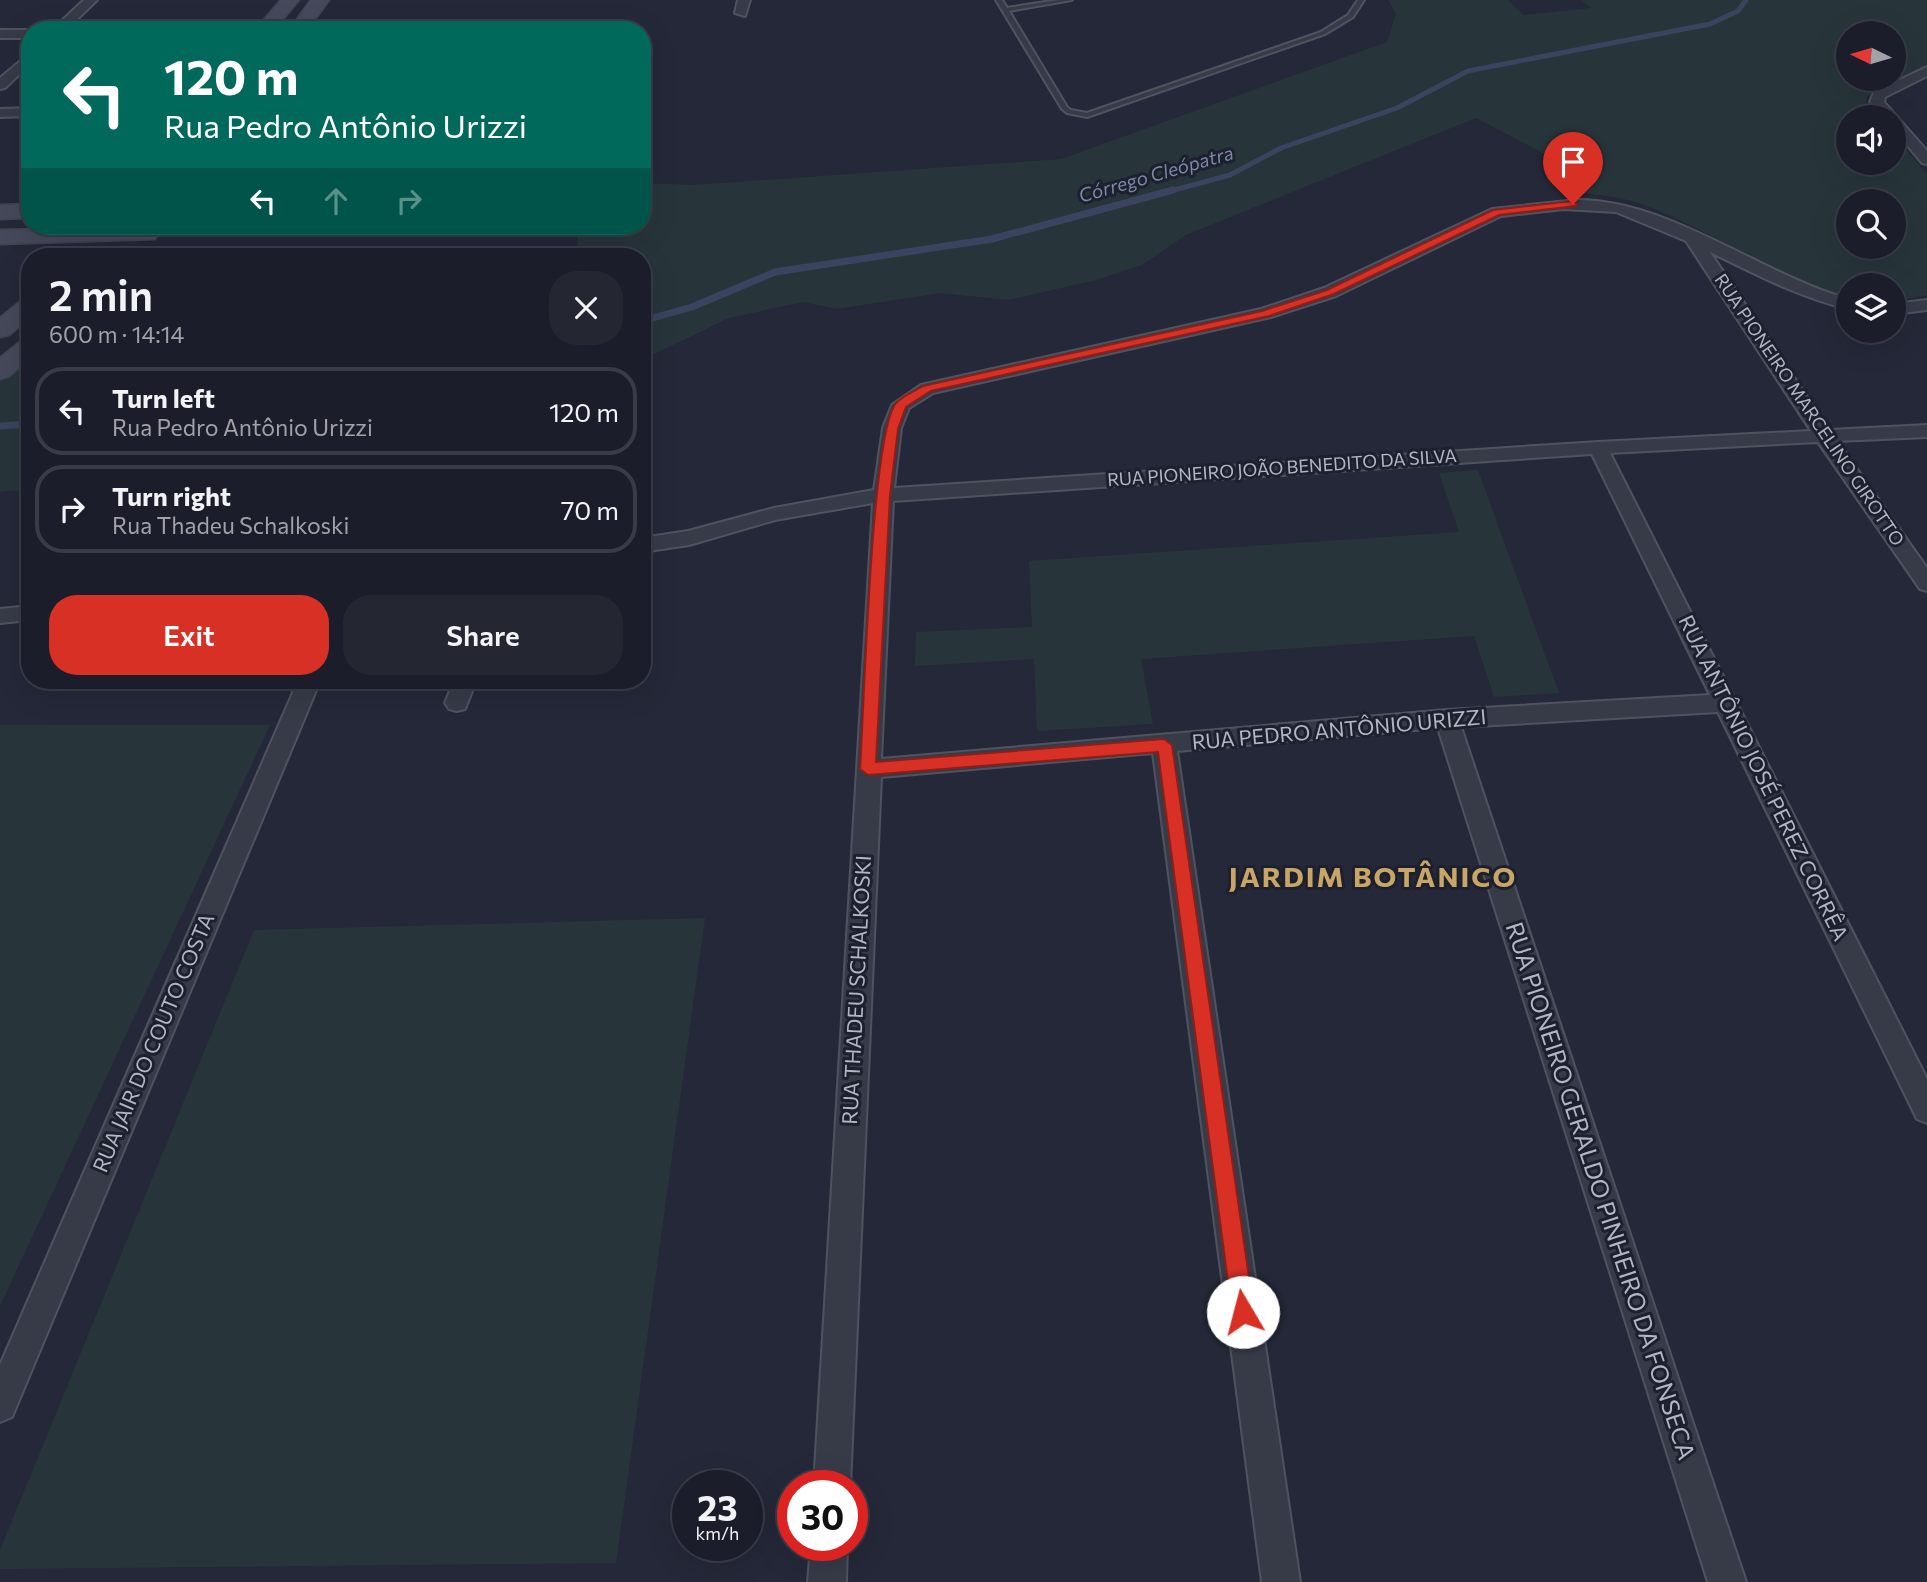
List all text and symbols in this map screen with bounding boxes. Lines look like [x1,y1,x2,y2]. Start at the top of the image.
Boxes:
north arrow [1836,21,1906,91]
map controls [1836,21,1906,343]
text: 120 m [164,45,298,105]
icon: left [49,49,140,140]
text: Rua Pedro Antônio Urizzi [164,105,527,145]
button: sound [1836,105,1906,175]
pin [1543,132,1603,204]
water label: Córrego Cleópatra [1076,140,1236,207]
icon: arrive [1554,143,1592,181]
icon: left [244,182,282,220]
icon: ahead [317,182,355,220]
icon: right [390,182,428,220]
button: search [1836,189,1906,259]
text: 2 min [49,268,153,320]
street label: RUA PIONEIRO MARCELINO GIROTTO [1710,269,1909,550]
button: close [549,271,623,345]
button: layers [1836,273,1906,343]
text: 600 m · 14:14 [49,320,184,348]
text: Turn left [112,382,215,413]
icon: left [53,392,91,430]
text: 120 m [549,396,619,427]
text: Rua Pedro Antônio Urizzi [112,413,373,441]
street label: RUA PIONEIRO JOÃO BENEDITO DA SILVA [1106,444,1457,490]
text: Turn right [112,480,231,511]
icon: right [53,490,91,528]
text: 70 m [561,494,619,525]
text: Rua Thadeu Schalkoski [112,511,349,539]
button: Exit [49,595,329,675]
button: Share [343,595,623,675]
street label: RUA ANTÔNIO JOSÉ PEREZ CORRÊA [1674,611,1854,944]
street label: RUA PEDRO ANTÔNIO URIZZI [1191,703,1487,754]
street label: RUA THADEU SCHALKOSKI [836,855,875,1125]
district label: JARDIM BOTÂNICO [1229,859,1517,893]
street label: RUA JAIR DO COUTO COSTA [87,909,219,1176]
street label: RUA PIONEIRO GERALDO PINHEIRO DA FONSECA [1501,918,1702,1463]
position arrow [1206,1275,1280,1349]
speed limit sign: 30 [777,1470,868,1561]
text: 23 [697,1485,738,1528]
text: km/h [696,1522,739,1544]

